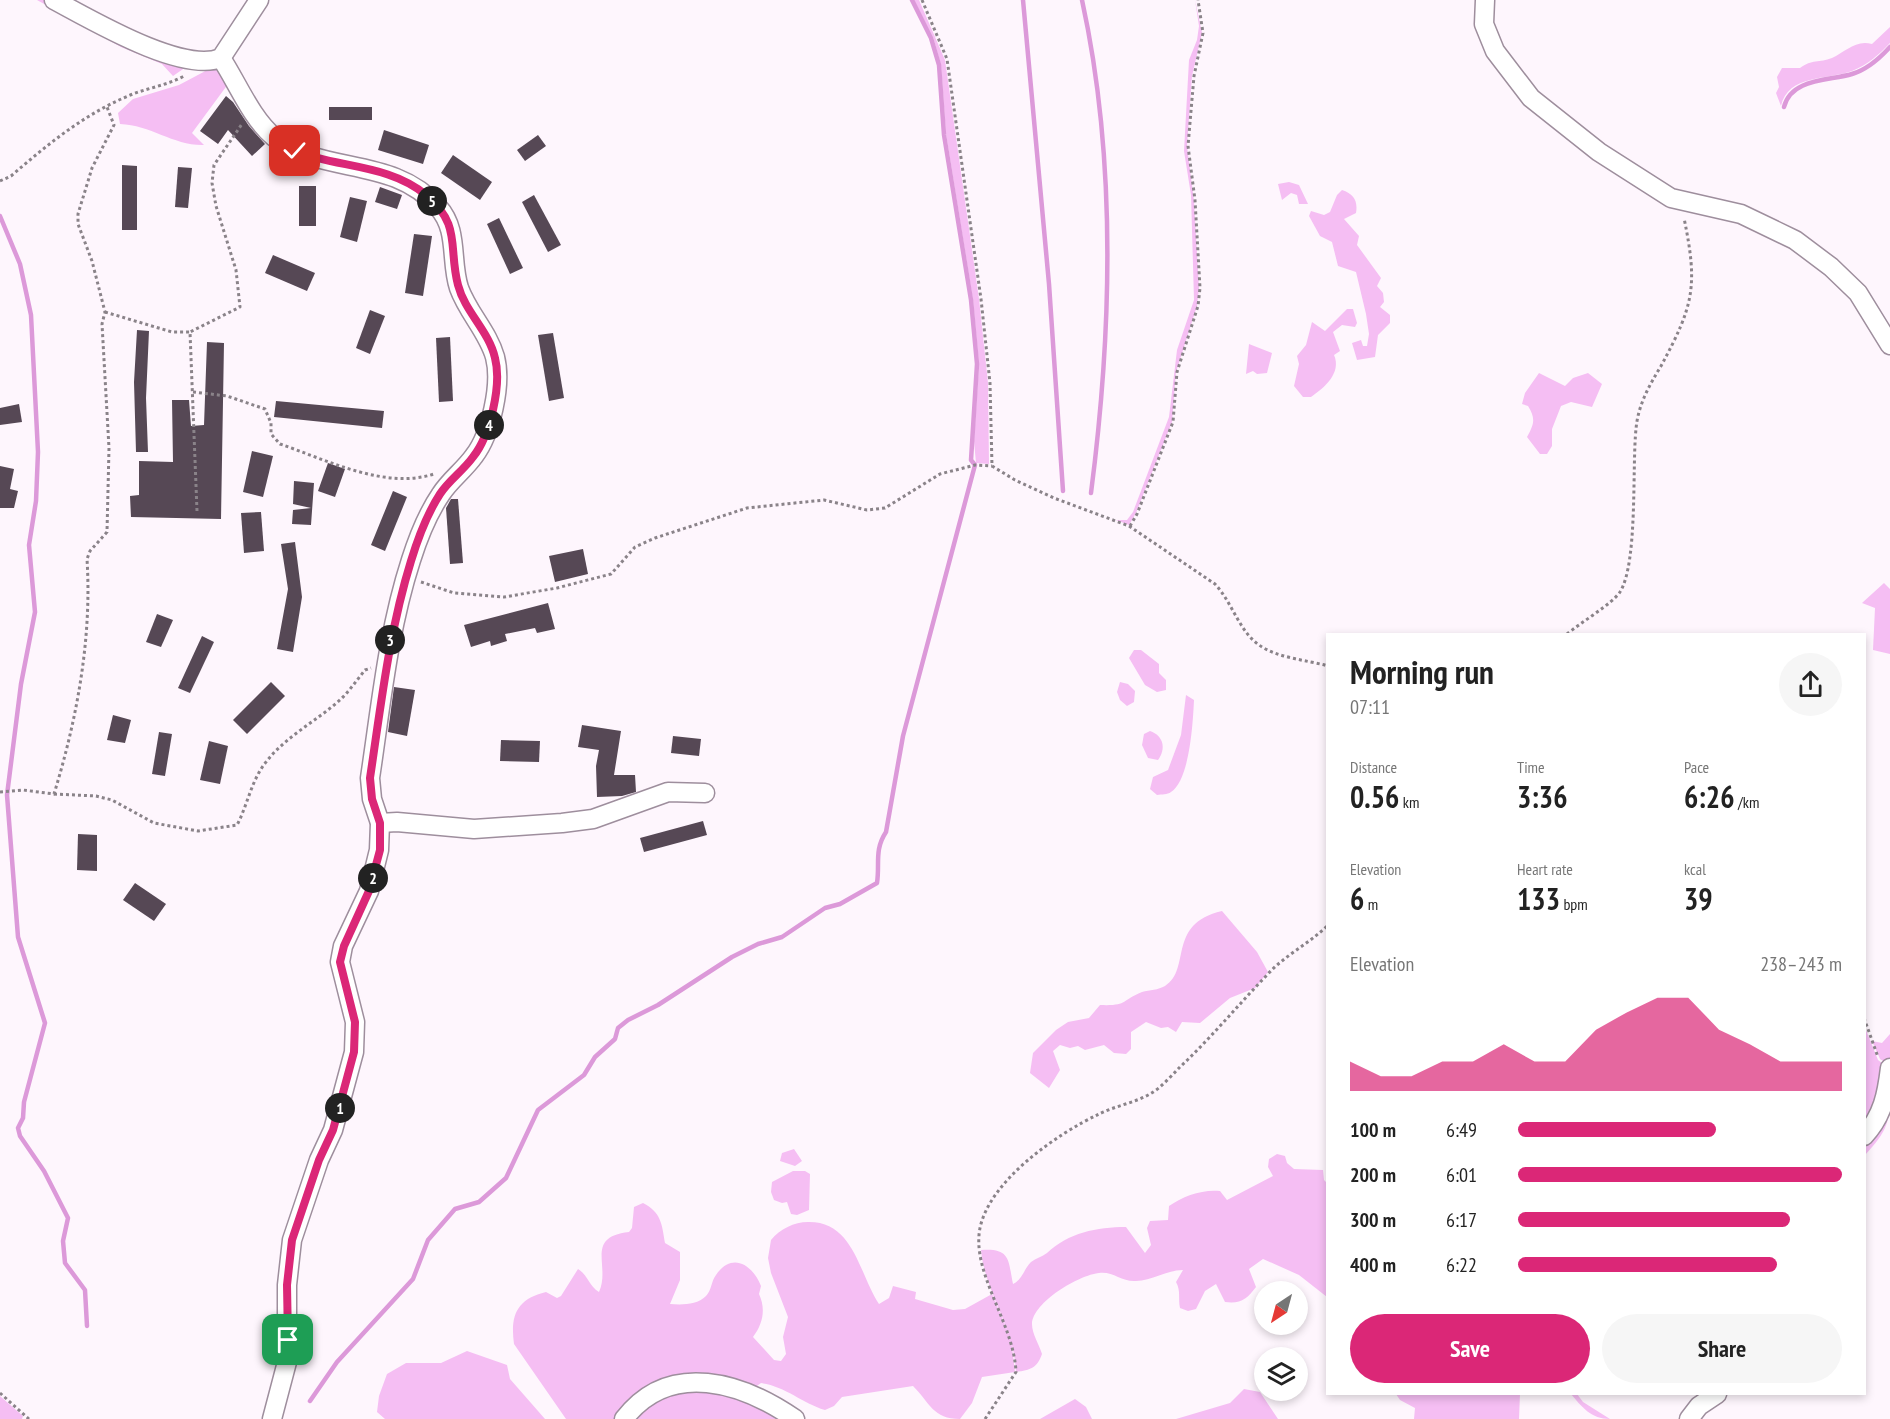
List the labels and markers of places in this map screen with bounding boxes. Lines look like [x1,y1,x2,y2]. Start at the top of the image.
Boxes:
pin [269,125,320,176]
pin: 5 [417,186,447,216]
pin: 4 [474,410,504,440]
pin: 3 [375,625,405,655]
pin: 2 [358,863,388,893]
pin: 1 [325,1093,355,1123]
pin [262,1314,313,1365]

